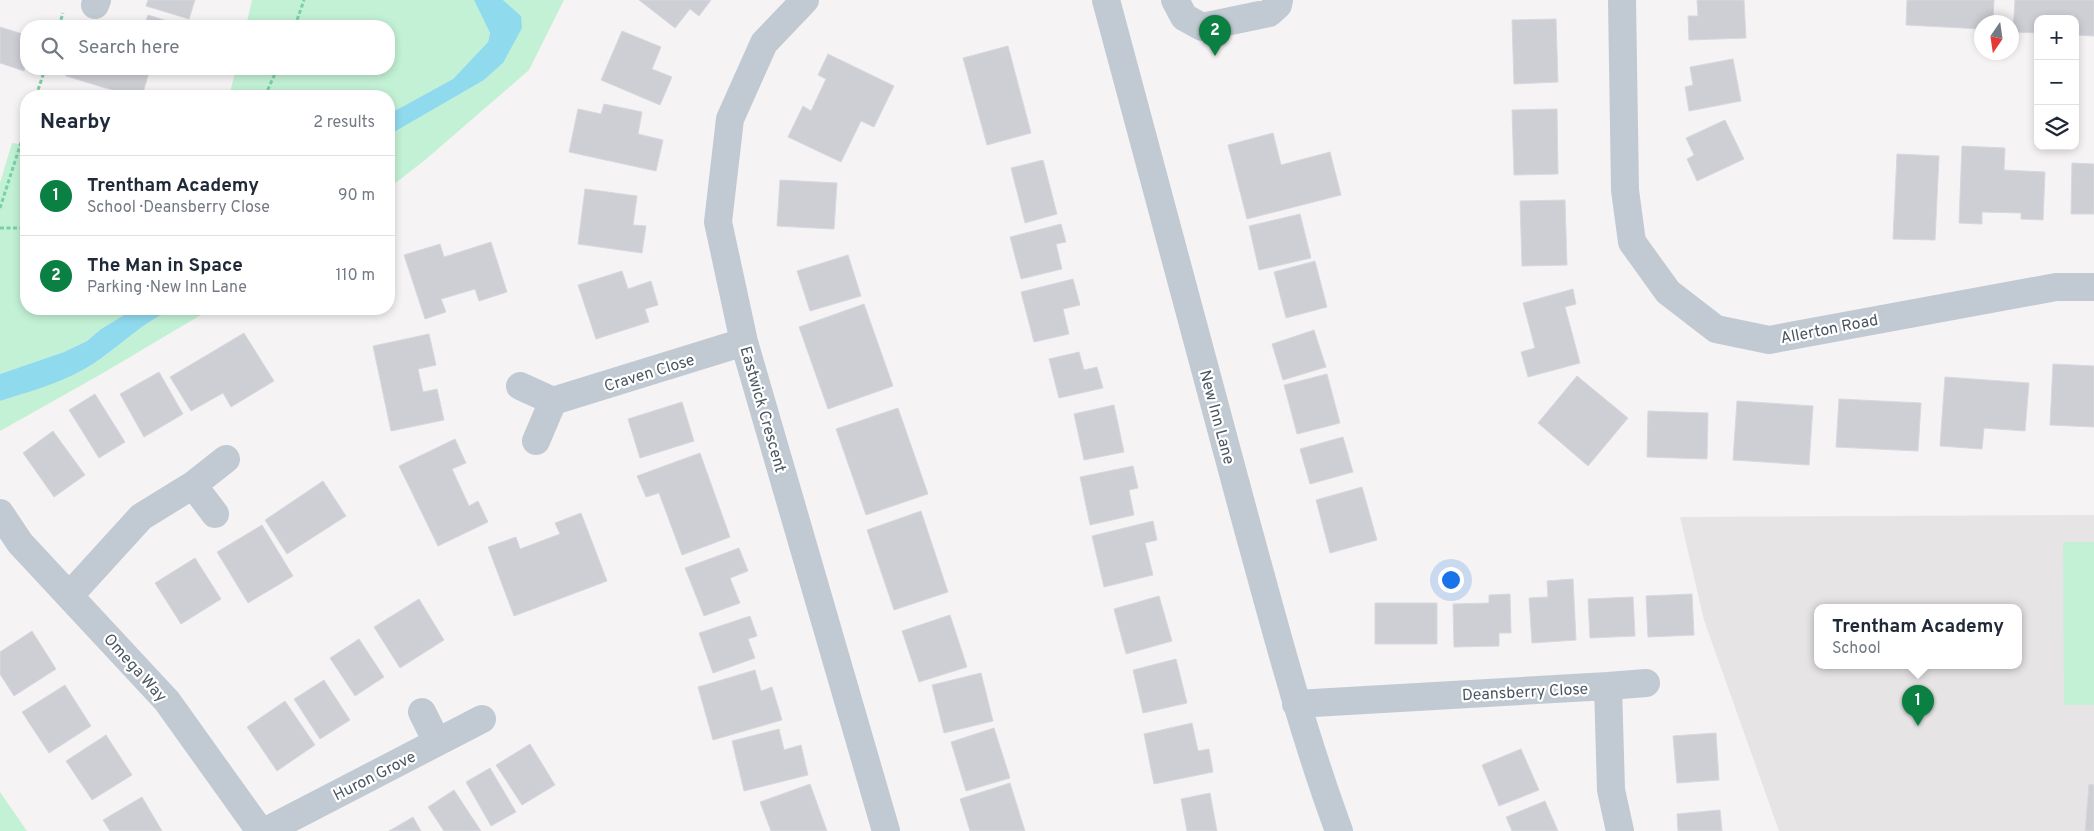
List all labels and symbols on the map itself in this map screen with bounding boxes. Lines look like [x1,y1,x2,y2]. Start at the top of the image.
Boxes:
pin: 2 [1199,15,1231,56]
north arrow [1974,15,2019,60]
street label: Allerton Road [1779,311,1880,349]
street label: Eastwick Crescent [734,344,790,475]
street label: Craven Close [602,351,697,397]
street label: New Inn Lane [1194,368,1238,467]
your location [1438,567,1464,593]
street label: Omega Way [99,630,170,707]
street label: Deansberry Close [1461,680,1589,706]
pin: 1 [1902,685,1934,726]
street label: Huron Grove [330,747,420,806]

